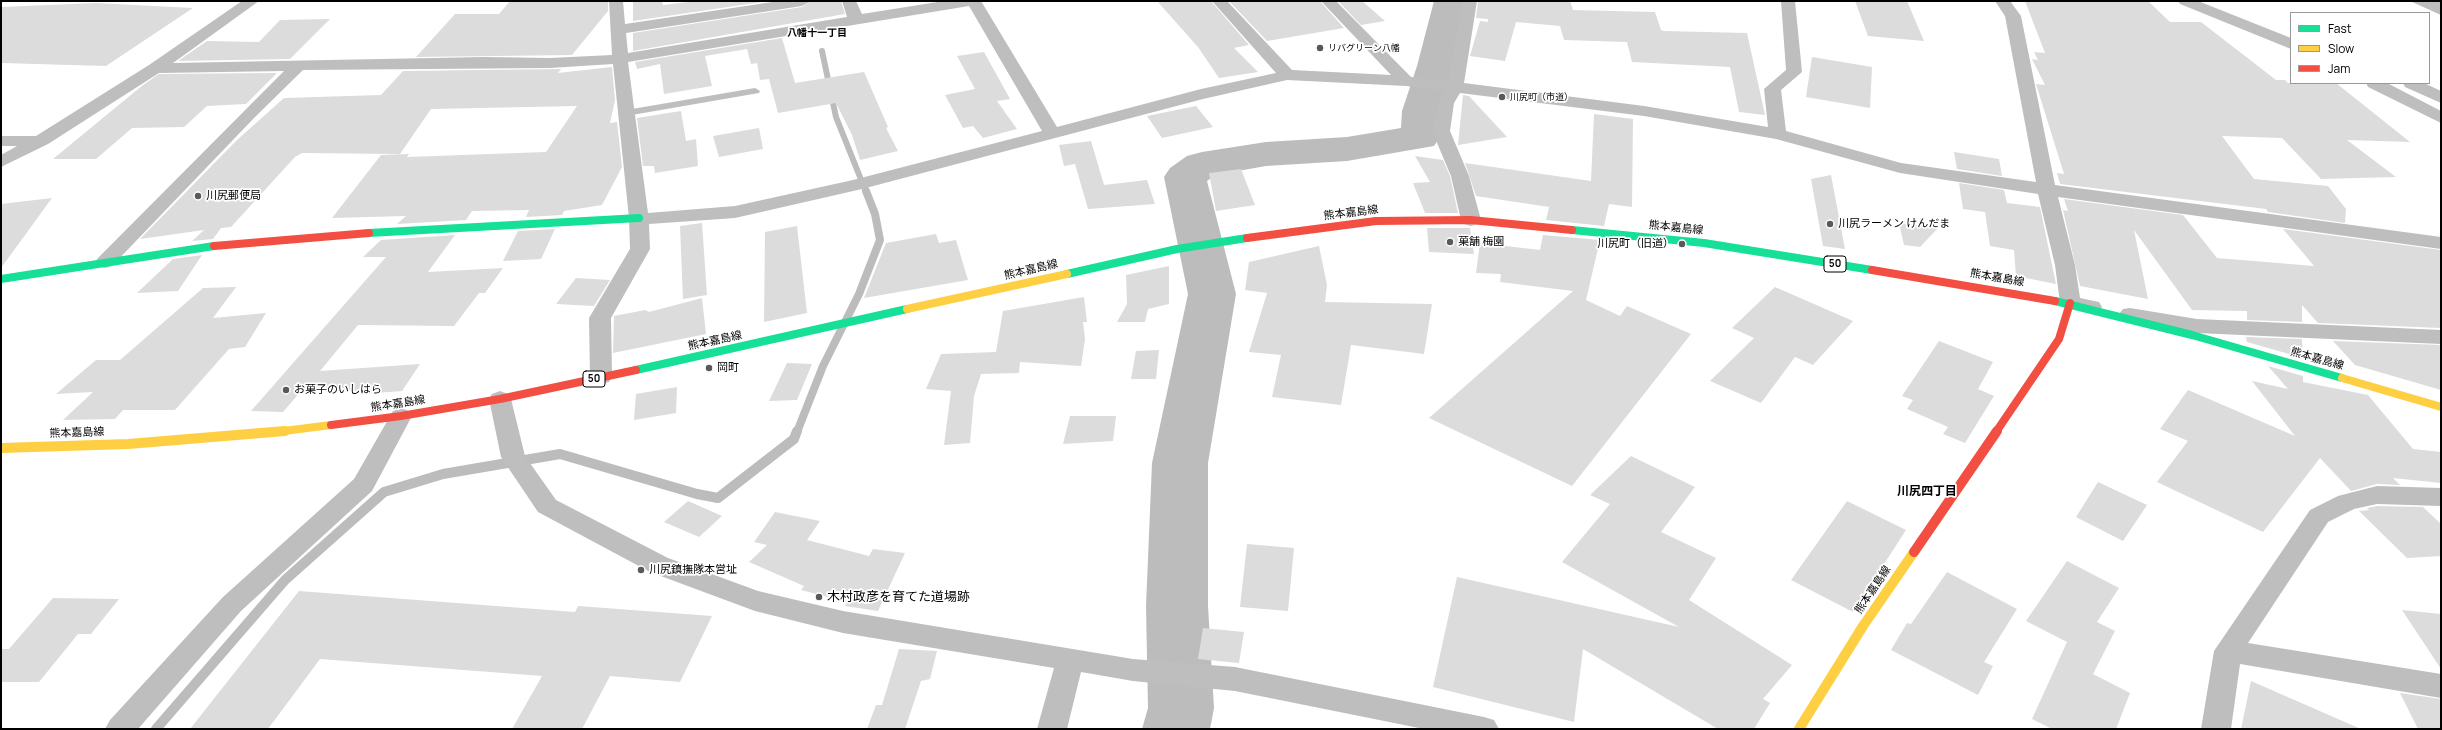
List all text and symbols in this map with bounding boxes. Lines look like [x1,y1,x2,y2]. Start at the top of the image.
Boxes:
legend [2290,12,2430,84]
text: Fast [2328,20,2352,37]
district label: 八幡十一丁目 [787,27,847,39]
text: Slow [2328,40,2354,57]
marker: リバグリーン八幡 [1315,43,1325,53]
place label: リバグリーン八幡 [1328,43,1400,53]
text: Jam [2328,60,2350,77]
marker: 川尻町（市道） [1497,92,1507,102]
place label: 川尻町（市道） [1510,92,1573,102]
place label: 川尻郵便局 [206,189,261,203]
marker: 川尻郵便局 [193,191,203,201]
street label: 熊本嘉島線 [1323,203,1379,223]
place label: 川尻ラーメン けんだま [1838,217,1950,231]
street label: 熊本嘉島線 [1648,219,1704,237]
marker: 川尻ラーメン けんだま [1825,219,1835,229]
place label: 菓舗 梅園 [1458,235,1504,249]
marker: 菓舗 梅園 [1445,237,1455,247]
place label: 川尻町（旧道） [1597,237,1674,251]
marker: 川尻町（旧道） [1677,239,1687,249]
road number: 50 [1824,256,1846,272]
street label: 熊本嘉島線 [1003,257,1059,283]
street label: 熊本嘉島線 [1969,267,2025,289]
street label: 熊本嘉島線 [687,329,743,353]
street label: 熊本嘉島線 [2289,345,2345,373]
place label: 岡町 [717,361,739,375]
marker: 岡町 [704,363,714,373]
road number: 50 [583,371,605,387]
place label: お菓子のいしはら [294,383,382,397]
marker: お菓子のいしはら [281,385,291,395]
street label: 熊本嘉島線 [370,393,426,415]
street label: 熊本嘉島線 [49,425,105,441]
district label: 川尻四丁目 [1897,485,1957,499]
place label: 川尻鎮撫隊本営址 [649,563,737,577]
street label: 熊本嘉島線 [1852,564,1894,616]
marker: 川尻鎮撫隊本営址 [636,565,646,575]
place label: 木村政彦を育てた道場跡 [827,589,970,605]
marker: 木村政彦を育てた道場跡 [814,592,824,602]

